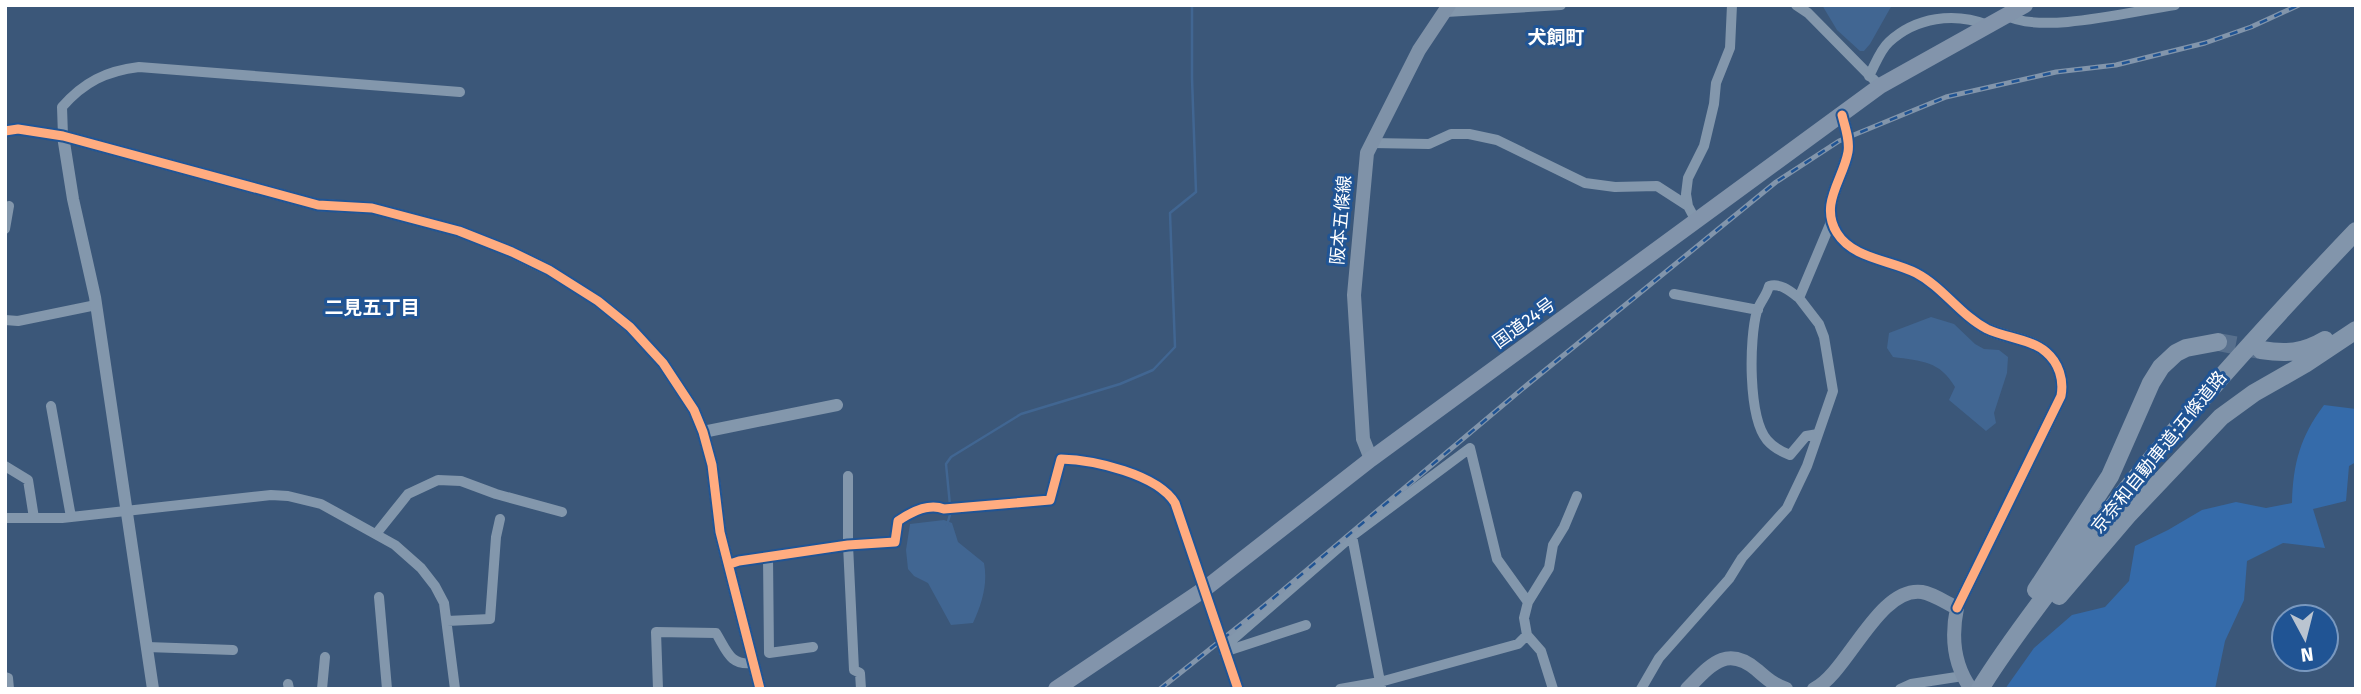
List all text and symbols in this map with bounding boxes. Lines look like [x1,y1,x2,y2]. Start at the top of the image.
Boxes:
district label: 犬飼町 [1527,26,1585,49]
street label: 阪本五條線 [1326,174,1356,266]
street label: 国道24号 [1488,293,1560,353]
district label: 二見五丁目 [324,296,420,319]
street label: 京奈和自動車道;五條道路 [2087,366,2231,538]
north arrow [2270,603,2340,673]
text: N [2299,642,2315,667]

